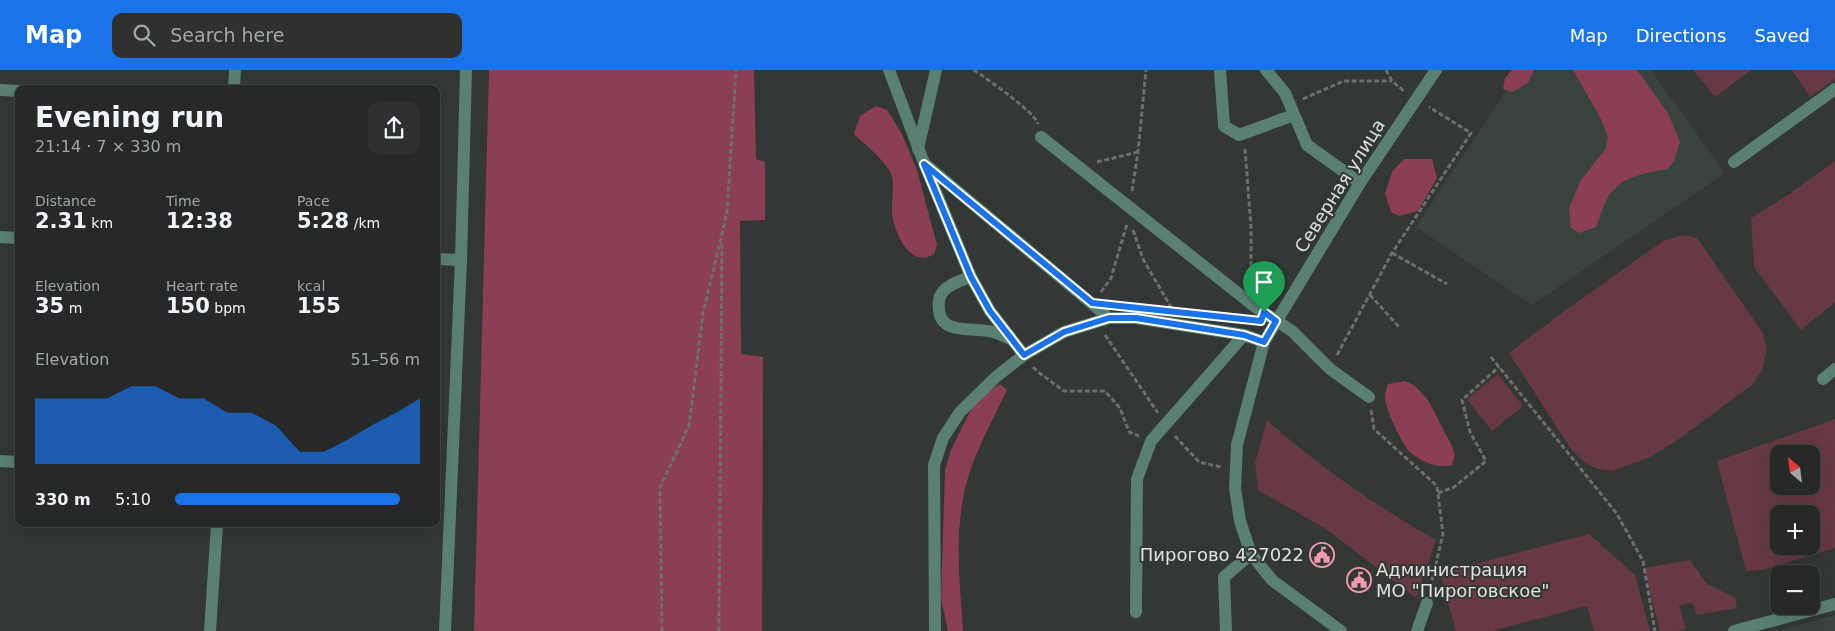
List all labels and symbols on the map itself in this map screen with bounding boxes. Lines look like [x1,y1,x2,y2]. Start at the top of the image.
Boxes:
street label: Северная улица [1290,115,1389,256]
pin [1243,261,1285,312]
north arrow [1770,445,1820,495]
public building icon: Пирогово 427022 [1309,542,1335,568]
place label: Пирогово 427022 [1140,544,1304,565]
place label: Администрация МО "Пироговское" [1376,559,1550,601]
public building icon: Администрация МО "Пироговское" [1346,567,1372,593]

